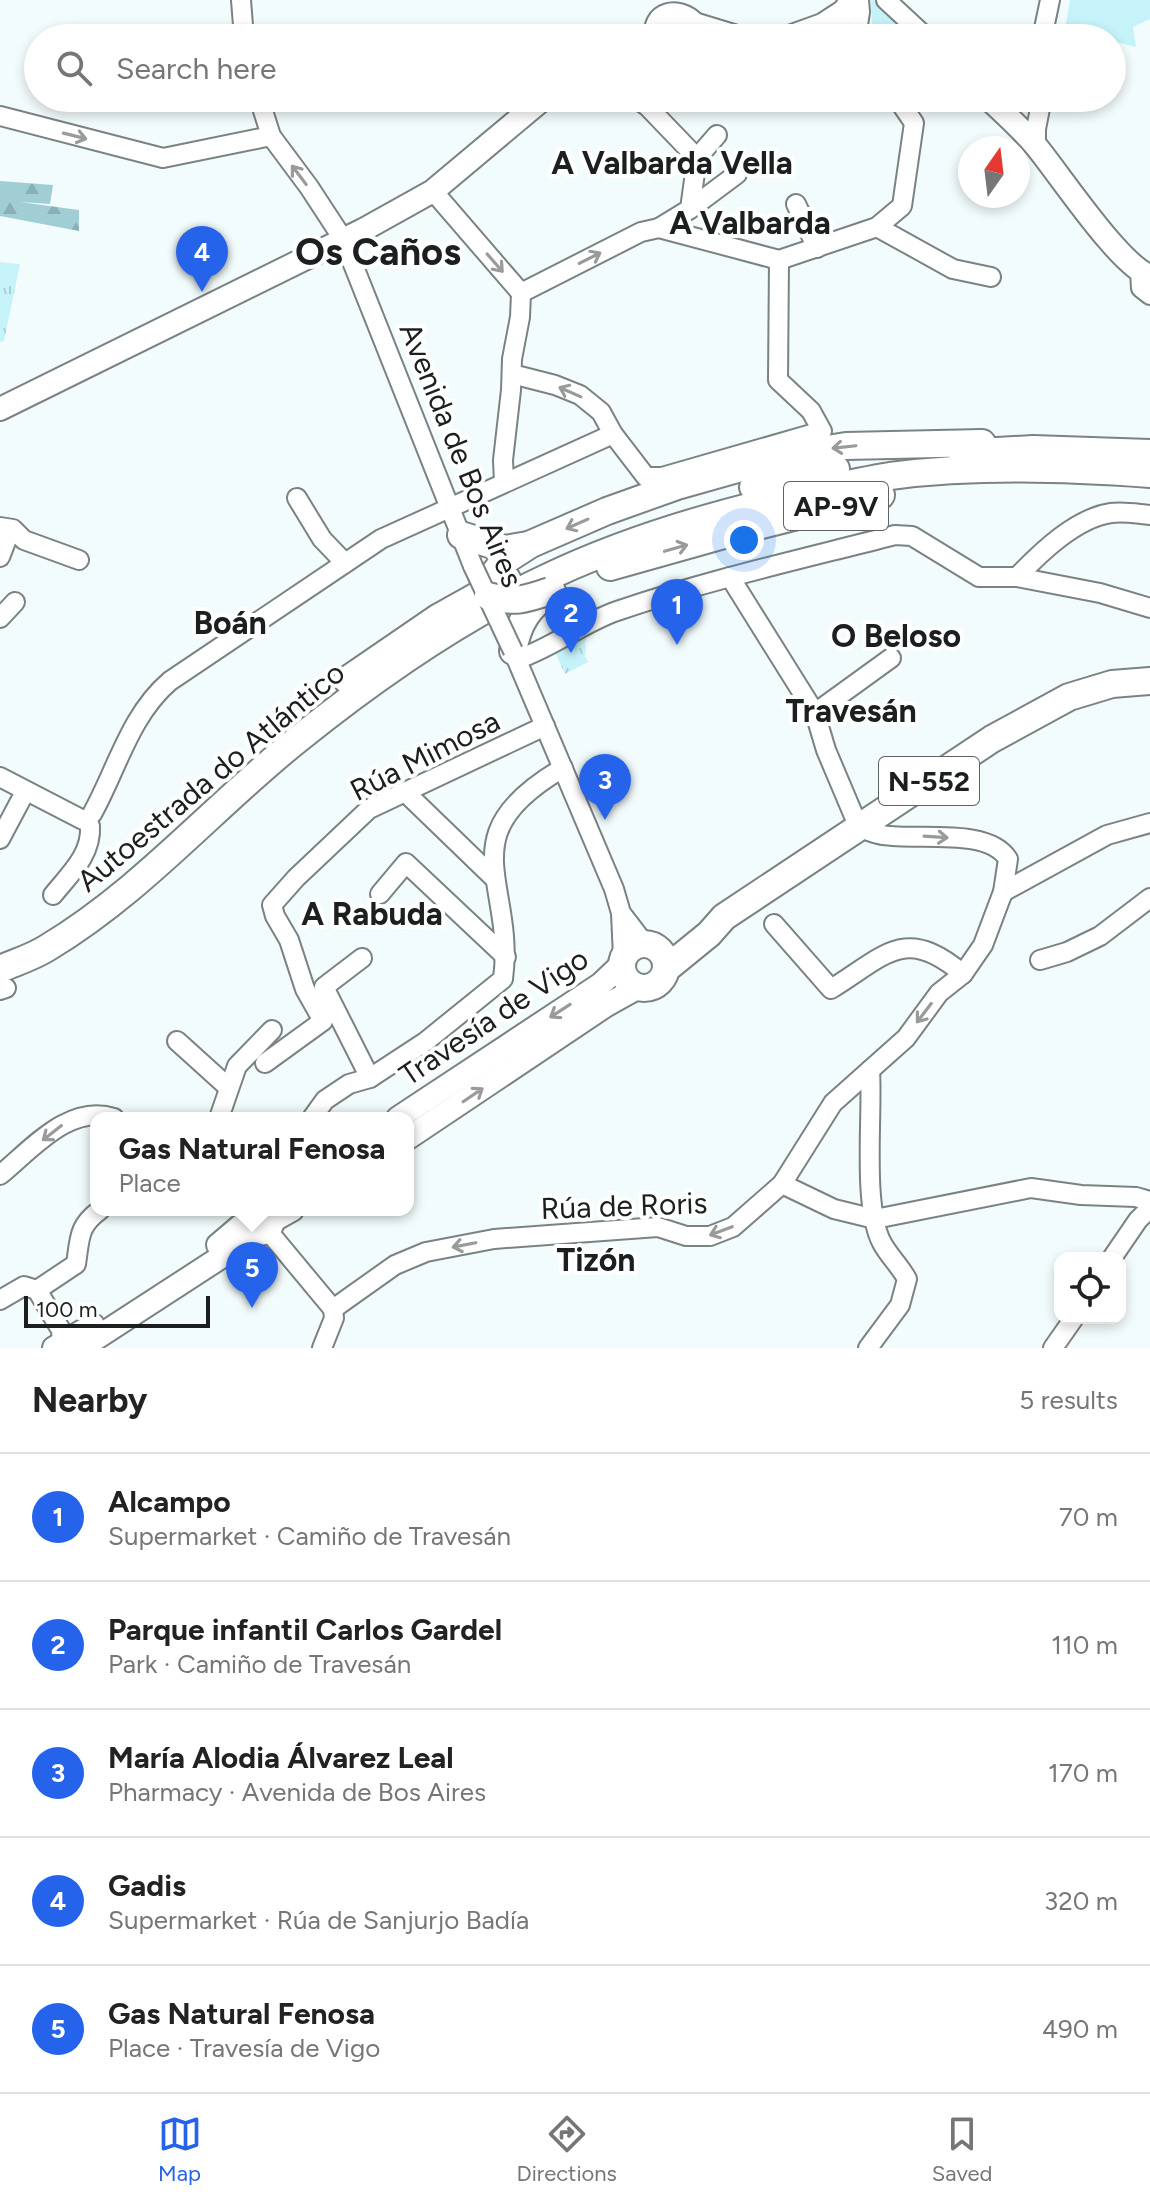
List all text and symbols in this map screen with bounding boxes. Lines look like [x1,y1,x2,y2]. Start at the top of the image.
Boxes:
search box [24,24,1126,112]
icon: search [52,46,96,90]
text: Search here [116,50,276,87]
one-way arrow [62,130,88,145]
north arrow [958,136,1030,208]
district label: A Valbarda Vella [551,144,793,182]
one-way arrow [291,164,308,186]
district label: A Valbarda [669,204,831,242]
pin: 4 [176,226,228,292]
district label: Os Caños [295,229,461,275]
one-way arrow [578,249,602,265]
one-way arrow [486,253,504,273]
street label: Avenida de Bos Aires [392,317,531,592]
one-way arrow [559,384,583,399]
one-way arrow [831,440,858,455]
road number: AP-9V [784,482,888,530]
one-way arrow [565,518,589,533]
your location [724,520,764,560]
one-way arrow [663,540,689,555]
pin: 1 [651,579,703,645]
pin: 2 [545,587,597,653]
district label: Boán [193,604,267,642]
district label: O Beloso [831,617,961,655]
street label: Autoestrada do Atlántico [69,654,352,899]
district label: Travesán [785,692,917,730]
street label: Rúa Mimosa [344,702,506,809]
pin: 3 [579,754,631,820]
road number: N-552 [879,757,979,805]
one-way arrow [922,830,949,845]
district label: A Rabuda [301,895,443,933]
street label: Travesía de Vigo [392,940,595,1093]
one-way arrow [916,1002,933,1023]
one-way arrow [550,1003,572,1020]
one-way arrow [461,1086,484,1102]
popup [90,1112,414,1216]
one-way arrow [42,1124,63,1141]
text: Gas Natural Fenosa [119,1130,386,1167]
text: Place [119,1167,181,1199]
street label: Rúa de Roris [540,1184,708,1227]
one-way arrow [709,1225,734,1239]
one-way arrow [452,1238,478,1253]
district label: Tizón [556,1241,636,1279]
pin: 5 [226,1242,278,1308]
map controls [1054,1252,1126,1324]
button: locate [1054,1252,1126,1324]
scale bar [24,1292,210,1328]
text: 100 m [36,1296,97,1323]
text: Nearby [32,1380,147,1421]
text: 5 results [1019,1384,1118,1416]
text: Alcampo [108,1483,231,1520]
text: 1 [53,1501,63,1533]
text: 70 m [1059,1501,1118,1533]
text: Supermarket · Camiño de Travesán [108,1520,511,1552]
text: Parque infantil Carlos Gardel [108,1611,502,1648]
text: 2 [50,1629,66,1661]
text: 110 m [1051,1629,1118,1661]
text: Park · Camiño de Travesán [108,1648,411,1680]
text: María Alodia Álvarez Leal [108,1739,454,1776]
text: 3 [51,1757,65,1789]
text: 170 m [1048,1757,1118,1789]
text: Pharmacy · Avenida de Bos Aires [108,1776,486,1808]
text: Gadis [108,1867,186,1904]
text: 4 [50,1885,66,1917]
text: 320 m [1044,1885,1118,1917]
text: Supermarket · Rúa de Sanjurjo Badía [108,1904,529,1936]
text: Gas Natural Fenosa [108,1995,375,2032]
text: 5 [50,2013,66,2045]
text: 490 m [1042,2013,1118,2045]
text: Place · Travesía de Vigo [108,2032,380,2064]
tab: Map [158,2112,202,2187]
tab: Directions [517,2112,617,2187]
tab: Saved [932,2112,992,2187]

